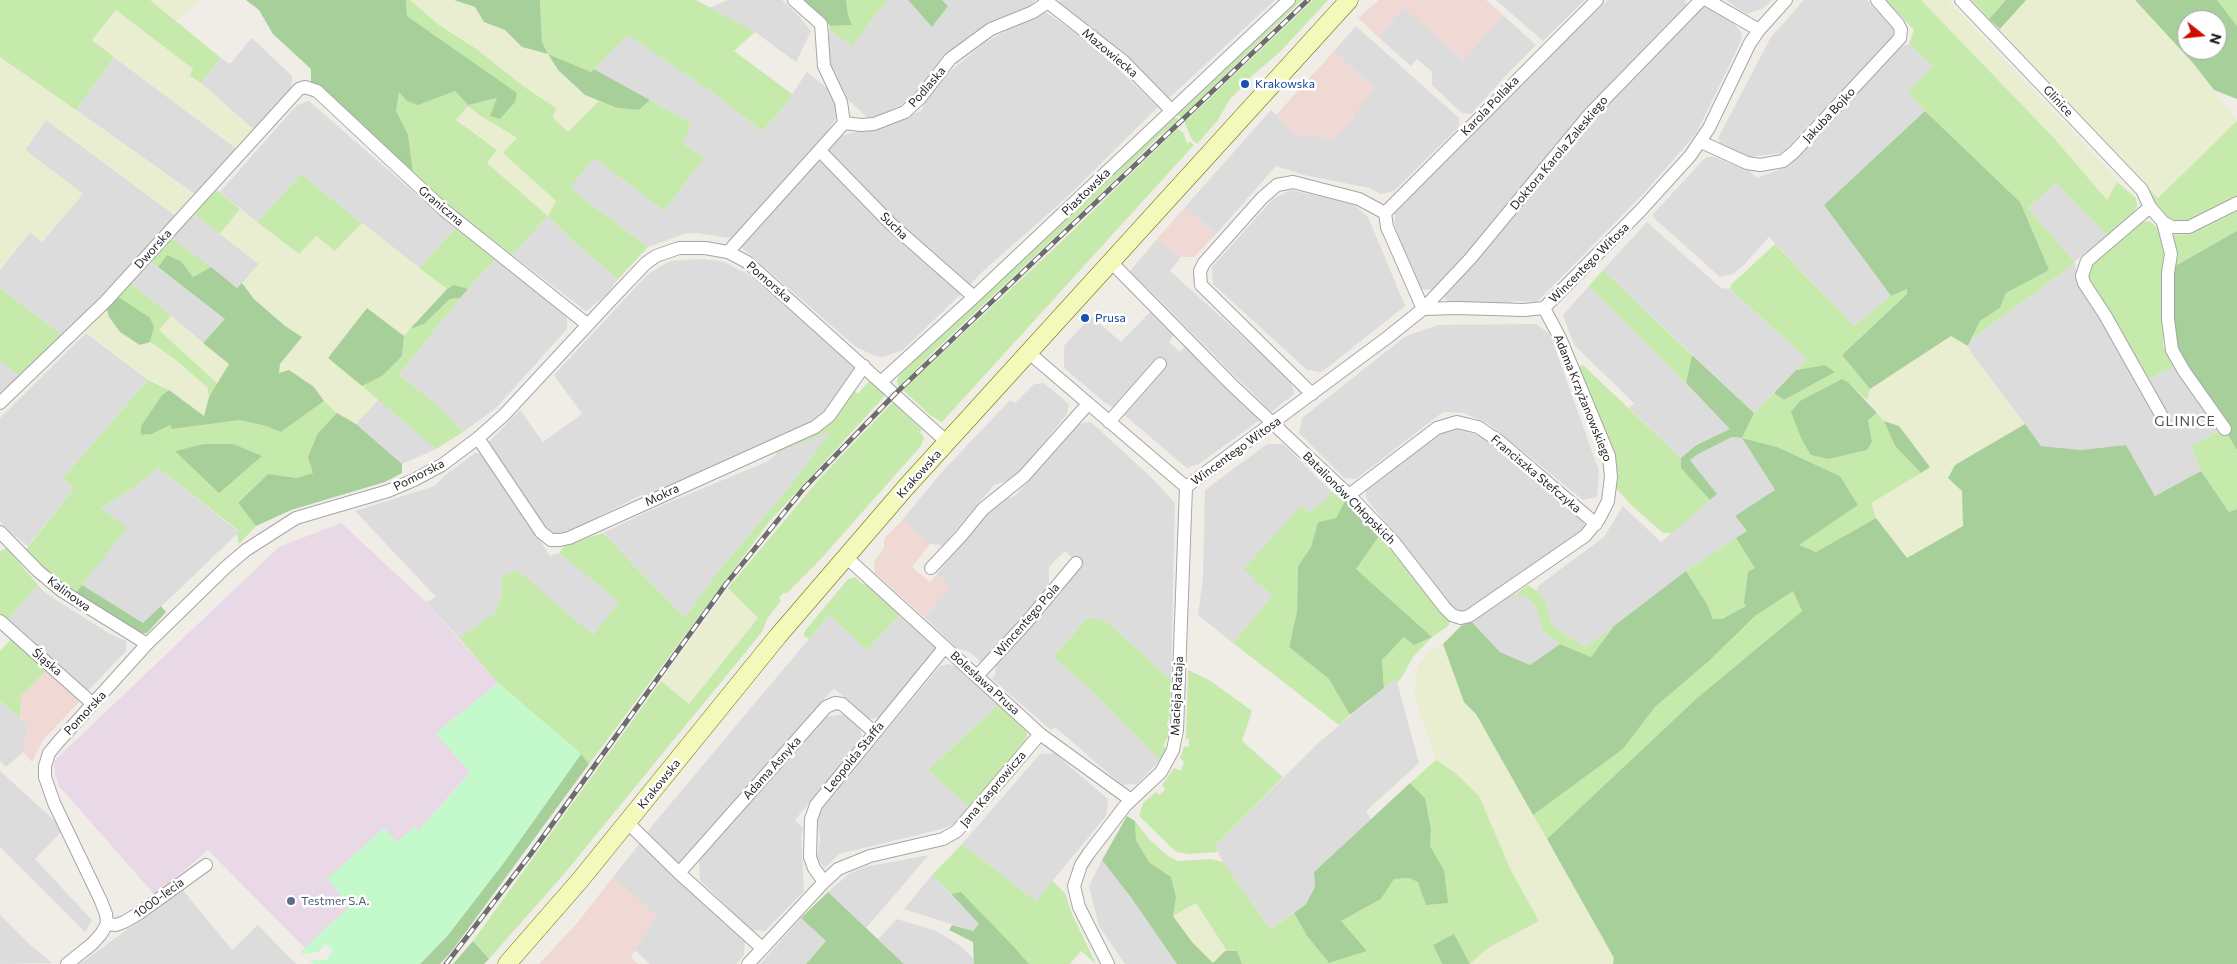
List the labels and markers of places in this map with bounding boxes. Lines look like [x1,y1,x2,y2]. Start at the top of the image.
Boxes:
place label: Krakowska [1255,77,1315,91]
marker: Krakowska [1239,78,1251,90]
place label: Prusa [1095,311,1126,325]
marker: Prusa [1079,312,1091,324]
place label: Testmer S.A. [301,894,369,908]
marker: Testmer S.A. [285,895,297,907]

